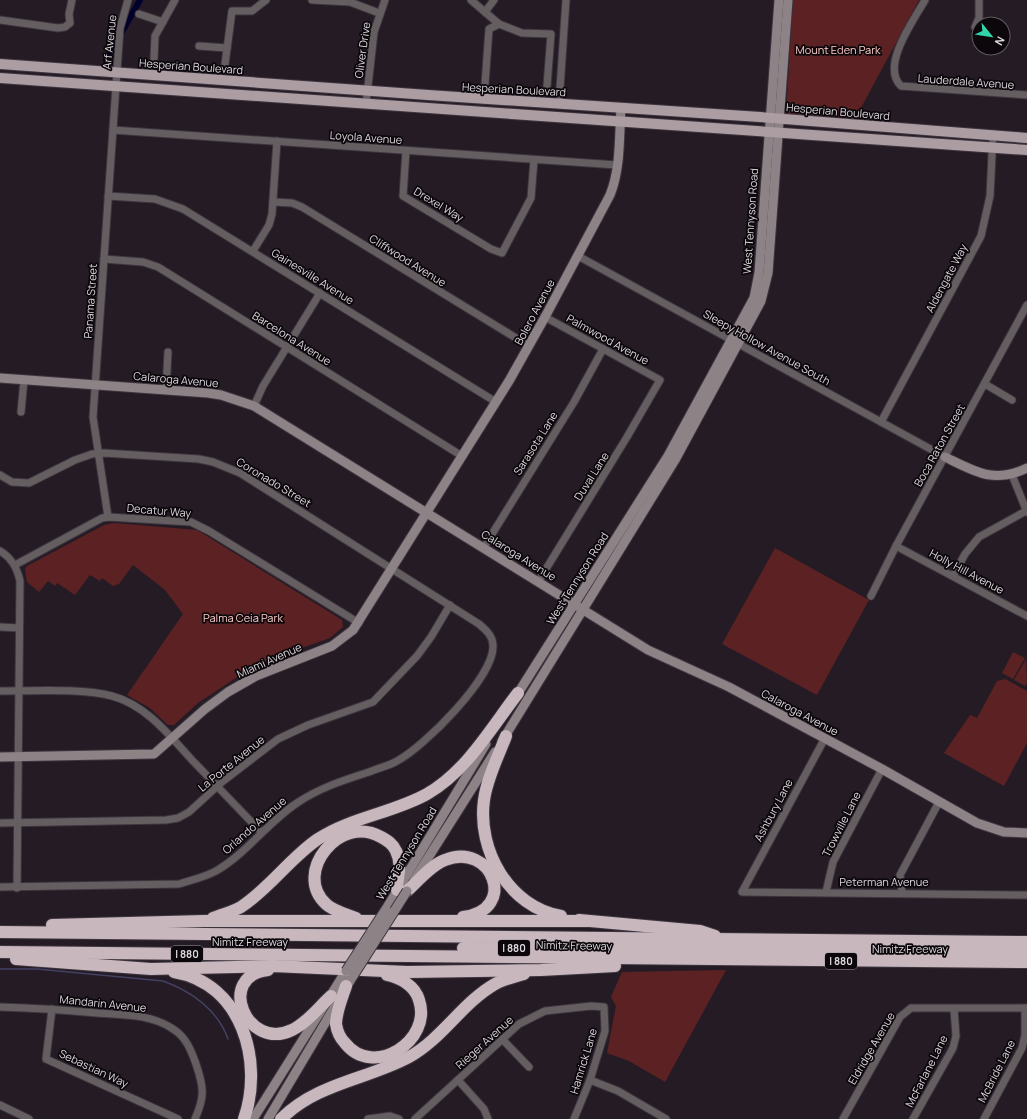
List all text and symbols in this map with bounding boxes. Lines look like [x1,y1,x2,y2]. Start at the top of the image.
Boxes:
street label: Arf Avenue [99,13,119,70]
north arrow [971,16,1011,56]
street label: Oliver Drive [351,20,373,79]
text: N [992,34,1009,49]
park label: Mount Eden Park [795,42,881,57]
street label: Hesperian Boulevard [138,55,244,77]
street label: Lauderdale Avenue [917,70,1015,92]
street label: Hesperian Boulevard [461,79,567,99]
street label: Hesperian Boulevard [785,99,891,123]
street label: Loyola Avenue [329,127,403,147]
street label: West Tennyson Road [739,168,761,274]
street label: Drexel Way [411,183,467,225]
street label: Cliffwood Avenue [367,230,450,290]
street label: Aldengate Way [922,241,970,315]
street label: Gainesville Avenue [269,245,358,308]
street label: Panama Street [80,263,100,339]
street label: Bolero Avenue [510,276,558,348]
street label: Sleepy Hollow Avenue South [701,306,833,388]
street label: Barcelona Avenue [250,308,335,369]
street label: Palmwood Avenue [564,310,652,368]
street label: Calaroga Avenue [133,368,220,390]
street label: Boca Raton Street [910,401,968,489]
street label: Sarasota Lane [509,408,561,478]
street label: Duval Lane [570,448,612,503]
street label: Coronado Street [234,454,314,510]
street label: Decatur Way [126,500,192,520]
street label: Calaroga Avenue [479,526,560,584]
street label: West Tennyson Road [543,529,611,627]
street label: Holly Hill Avenue [927,545,1007,597]
park label: Palma Ceia Park [203,610,283,625]
street label: Miami Avenue [234,639,304,681]
street label: Calaroga Avenue [759,685,842,739]
street label: La Porte Avenue [195,731,268,794]
street label: Ashbury Lane [750,776,796,844]
street label: Trowville Lane [818,788,864,859]
street label: Orlando Avenue [219,793,290,857]
street label: West Tennyson Road [372,804,440,902]
street label: Peterman Avenue [839,874,929,889]
street label: Nimitz Freeway [212,934,288,949]
street label: Nimitz Freeway [536,937,612,953]
road number: I 880 [498,940,530,956]
street label: Nimitz Freeway [872,941,948,956]
road number: I 880 [171,946,203,962]
road number: I 880 [825,953,857,969]
street label: Mandarin Avenue [59,991,148,1015]
street label: Eldridge Avenue [844,1009,898,1087]
street label: Rieger Avenue [452,1012,516,1072]
street label: Hamrick Lane [566,1026,600,1096]
street label: McFarlane Lane [901,1032,951,1110]
street label: McBride Lane [974,1037,1018,1105]
street label: Sebastian Way [57,1045,131,1091]

